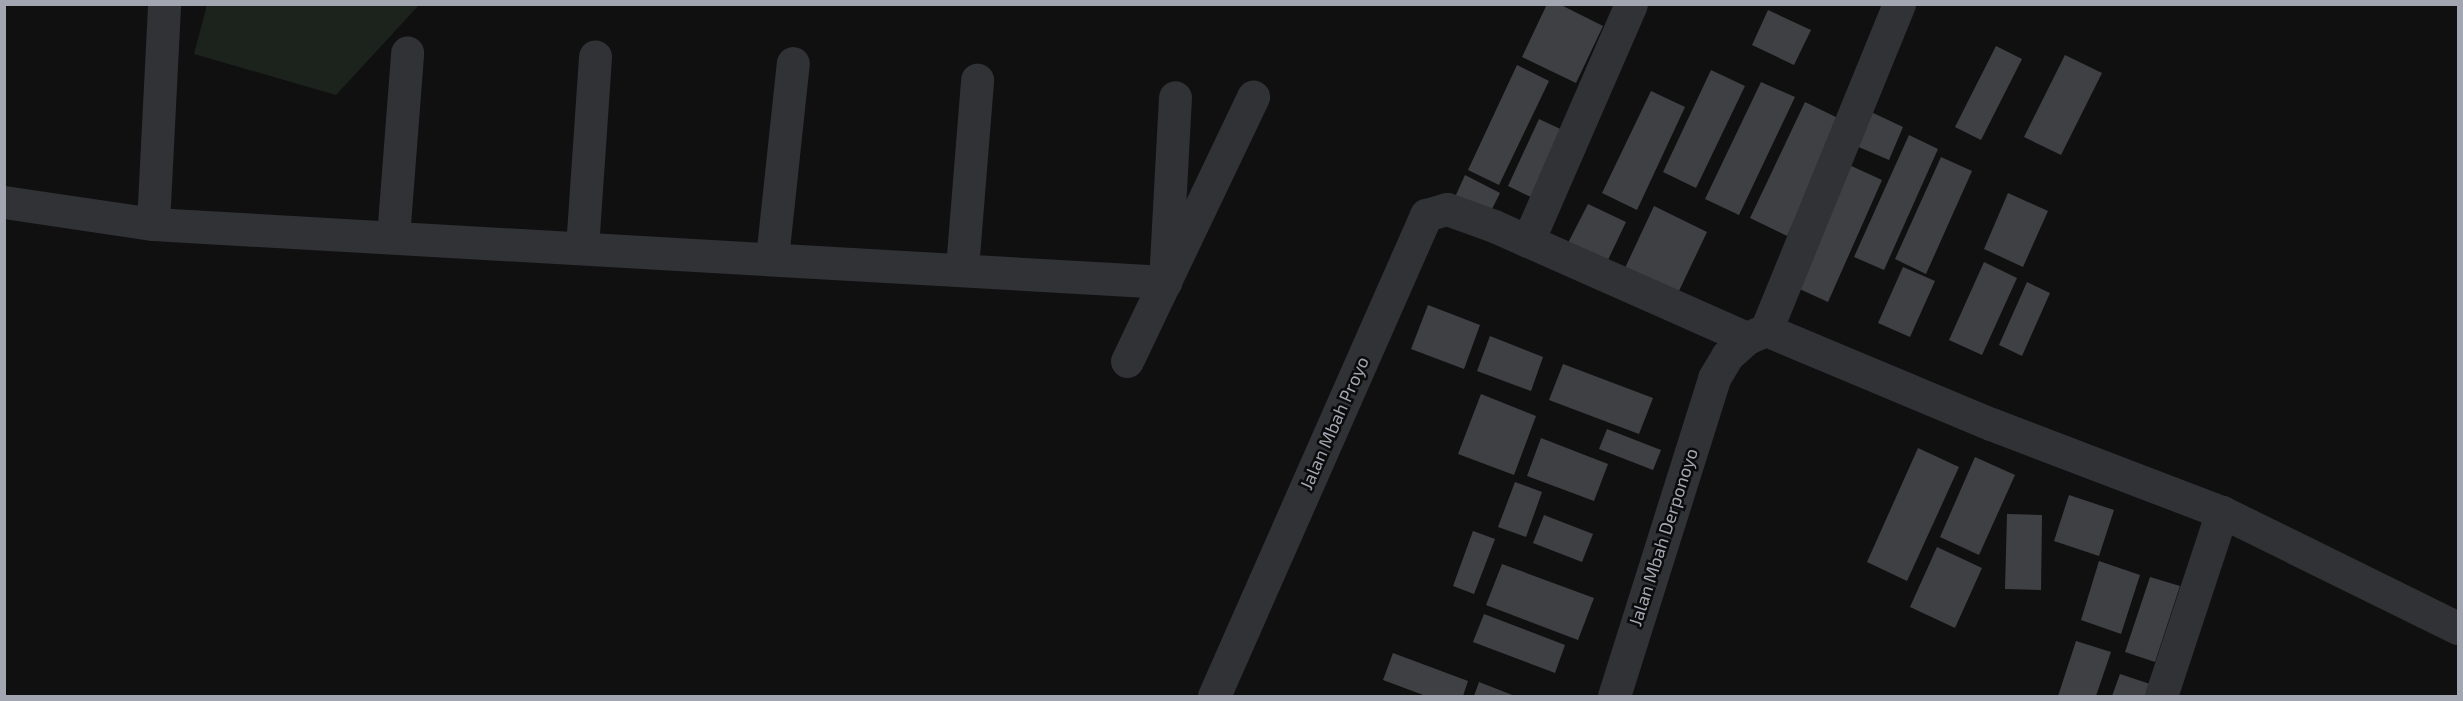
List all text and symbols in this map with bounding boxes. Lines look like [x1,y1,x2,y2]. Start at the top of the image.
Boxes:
street label: Jalan Mbah Proyo [1295,353,1373,493]
street label: Jalan Mbah Derponoyo [1624,445,1702,629]

